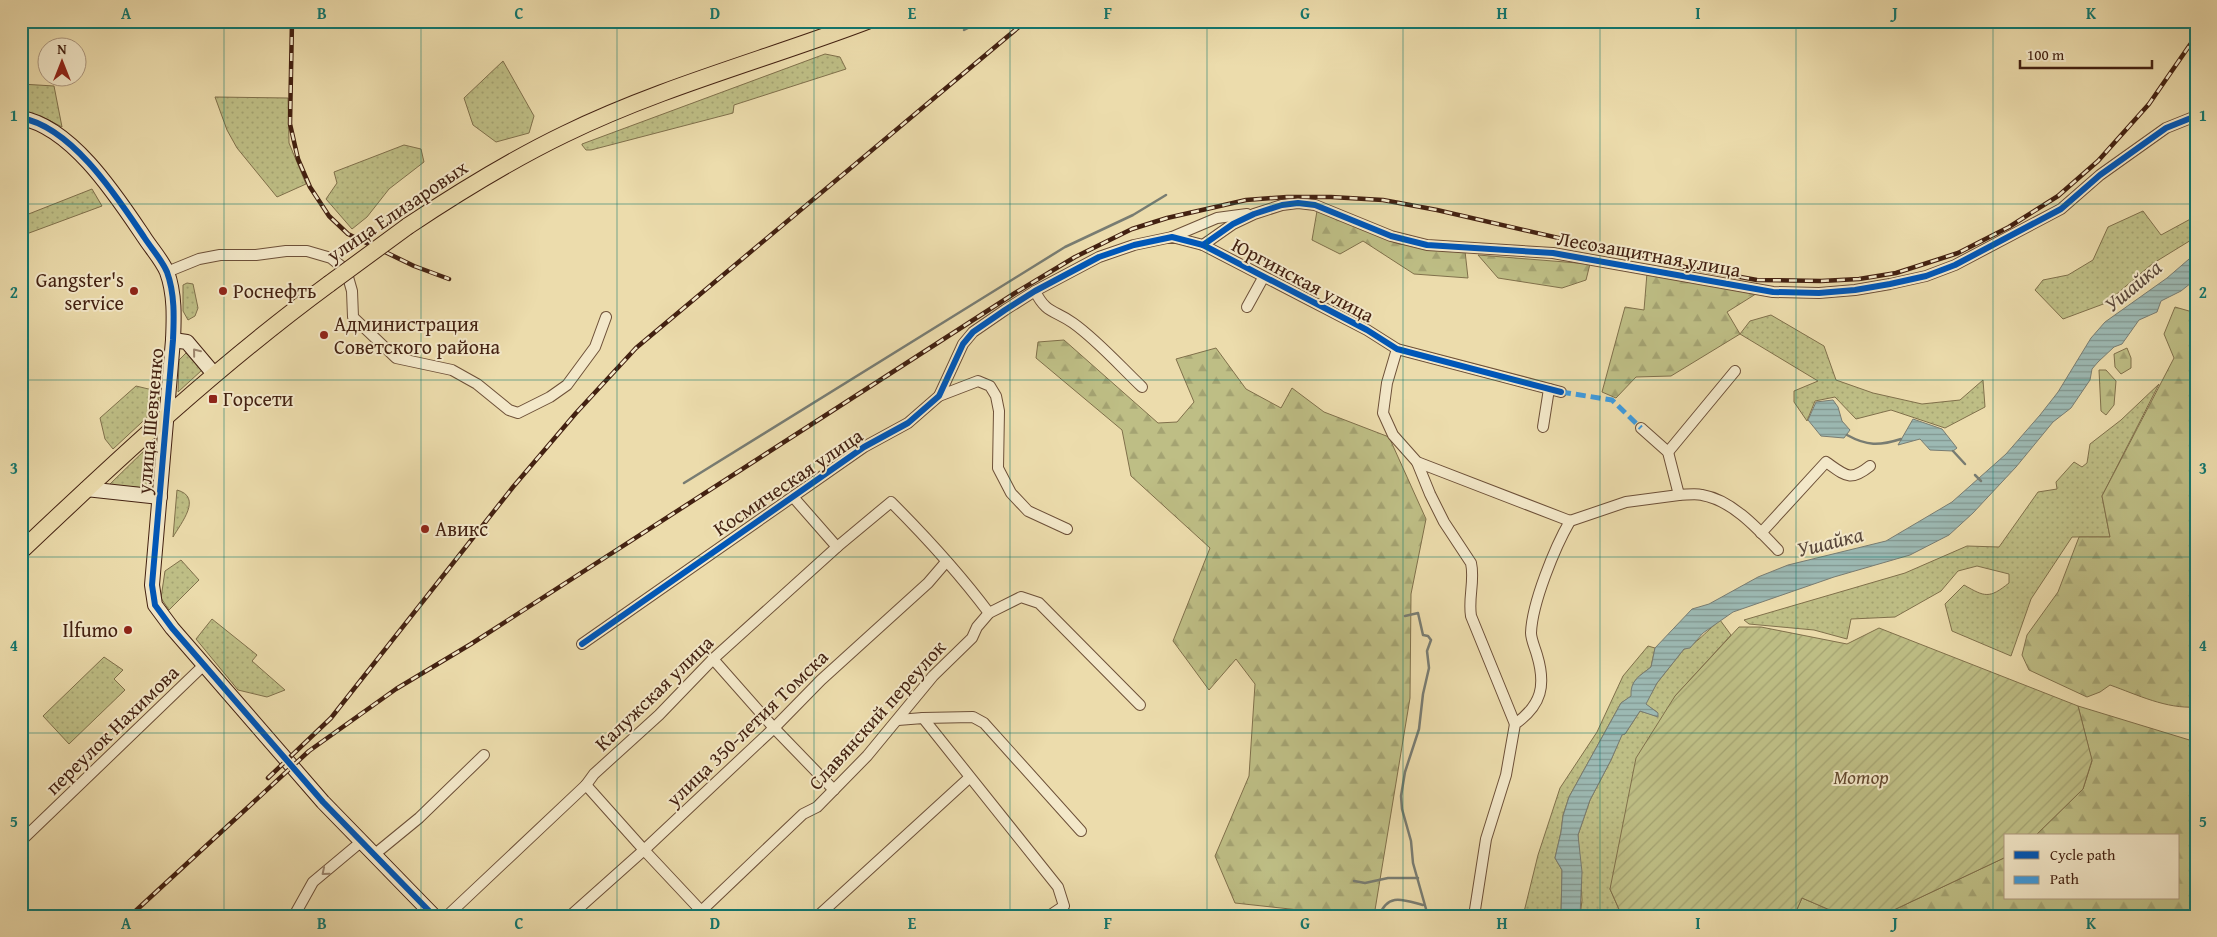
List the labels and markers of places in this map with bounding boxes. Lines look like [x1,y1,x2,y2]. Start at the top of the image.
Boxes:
place label: Gangster's service [36,265,124,317]
place label: Роснефть [233,276,316,305]
marker: Gangster's service [128,285,140,297]
marker: Роснефть [217,285,229,297]
place label: Администрация Советского района [334,309,500,361]
marker: Администрация Советского района [318,329,330,341]
place label: Горсети [223,384,294,413]
marker: Горсети [207,393,219,405]
place label: Авикс [435,514,488,543]
marker: Авикс [419,523,431,535]
place label: Ilfumo [62,615,118,644]
marker: Ilfumo [122,624,134,636]

